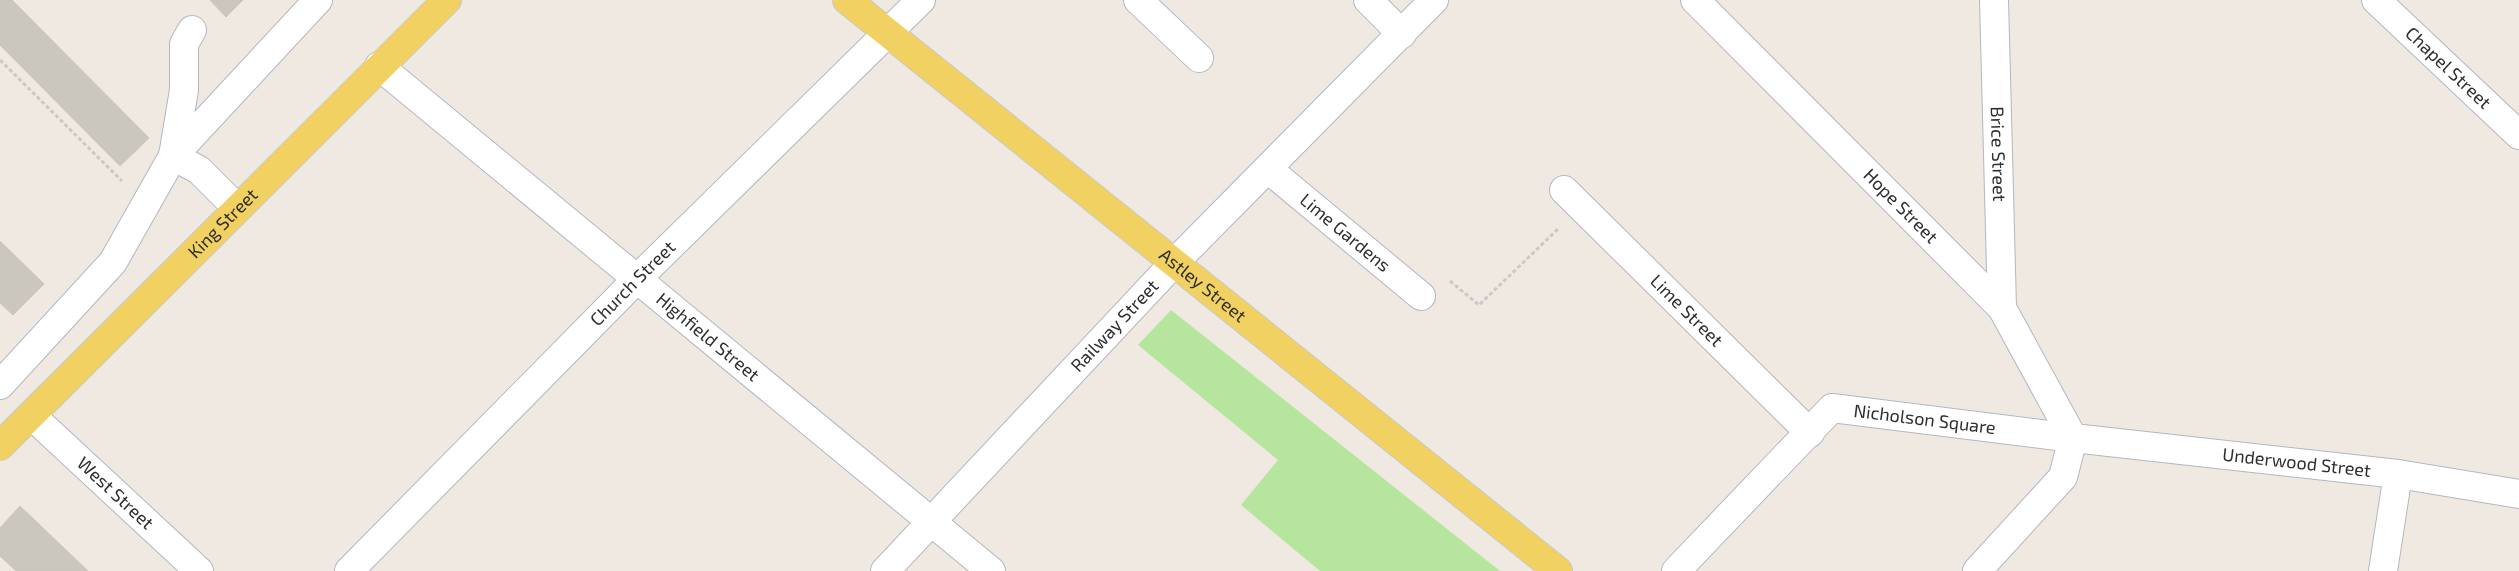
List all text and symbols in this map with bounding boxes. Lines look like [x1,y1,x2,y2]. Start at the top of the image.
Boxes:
street label: Chapel Street [2401,22,2496,113]
street label: Brice Street [1987,106,2011,202]
street label: Hope Street [1859,163,1943,247]
street label: King Street [183,183,262,262]
street label: Lime Gardens [1296,188,1395,276]
street label: Church Street [585,236,679,330]
street label: Astley Street [1155,243,1251,326]
street label: Lime Street [1646,270,1728,351]
street label: Railway Street [1066,274,1163,376]
street label: Highfield Street [652,287,764,385]
street label: Nicholson Square [1852,399,1997,438]
street label: Underwood Street [2221,443,2372,481]
street label: West Street [73,452,159,534]

